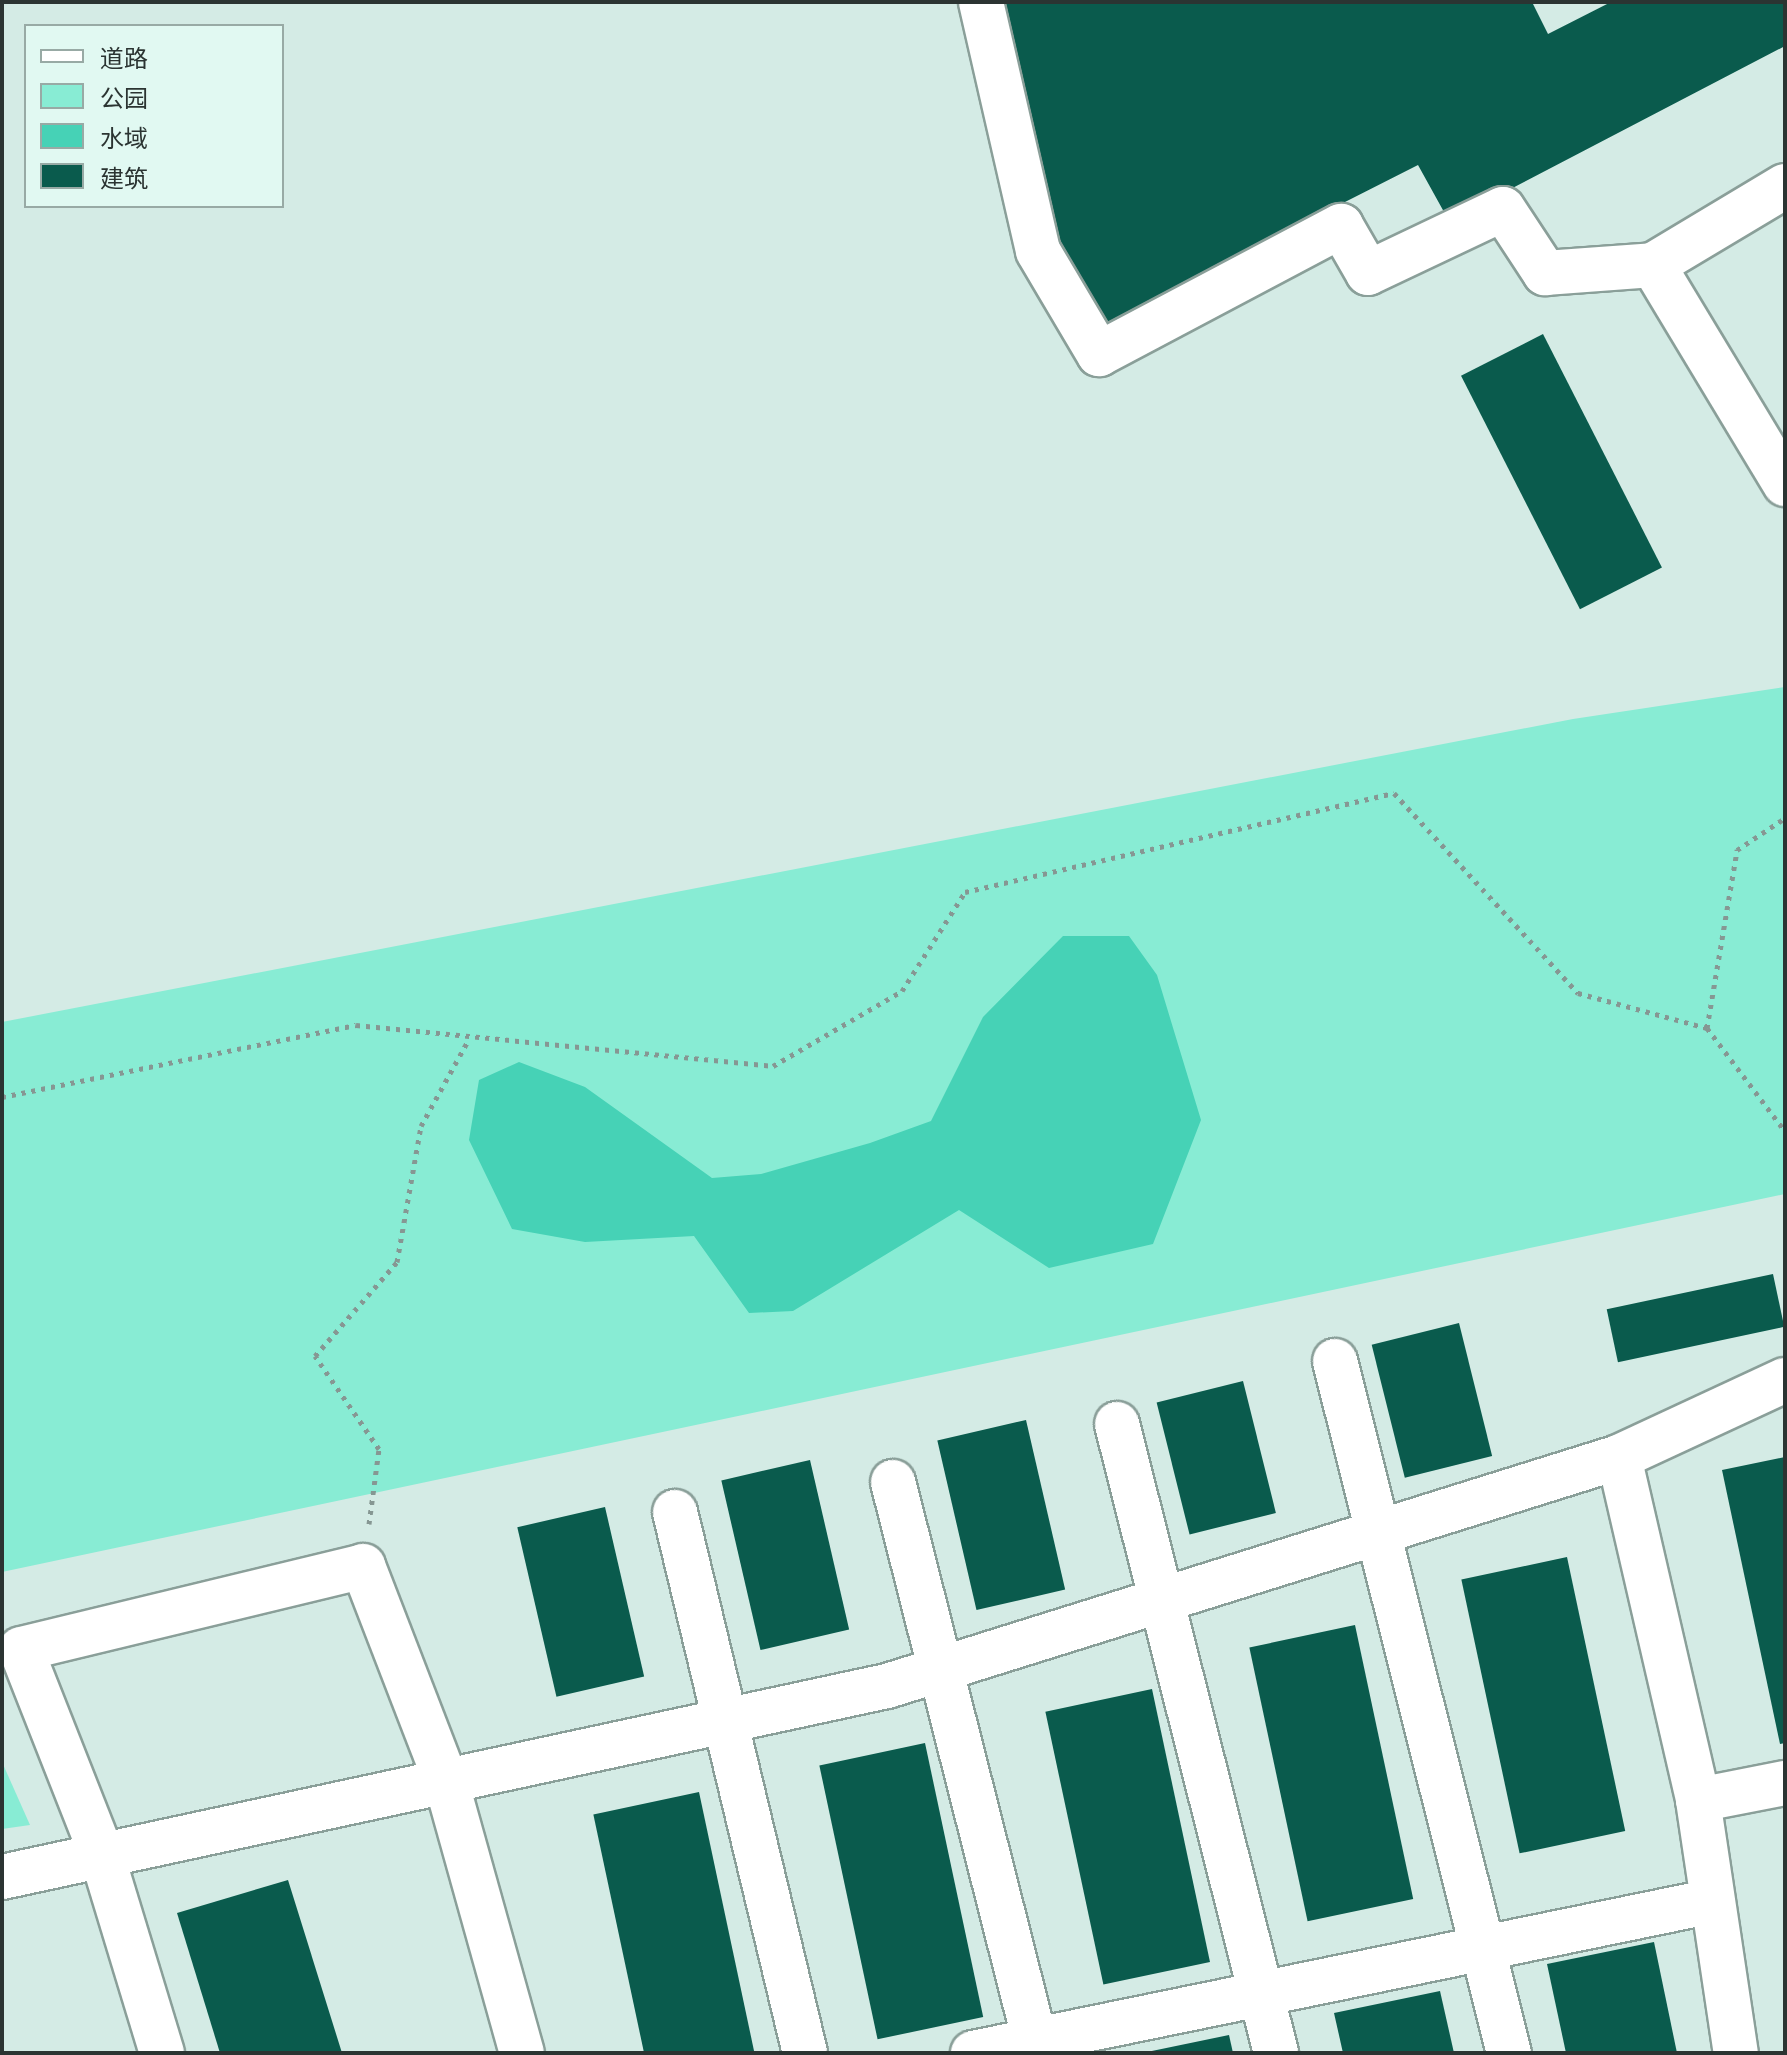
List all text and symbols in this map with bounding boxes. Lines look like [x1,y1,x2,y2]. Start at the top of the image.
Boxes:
legend [24,24,284,208]
text: 道路 [100,45,148,74]
text: 公园 [100,85,148,114]
text: 水域 [100,125,148,154]
text: 建筑 [100,165,148,194]

